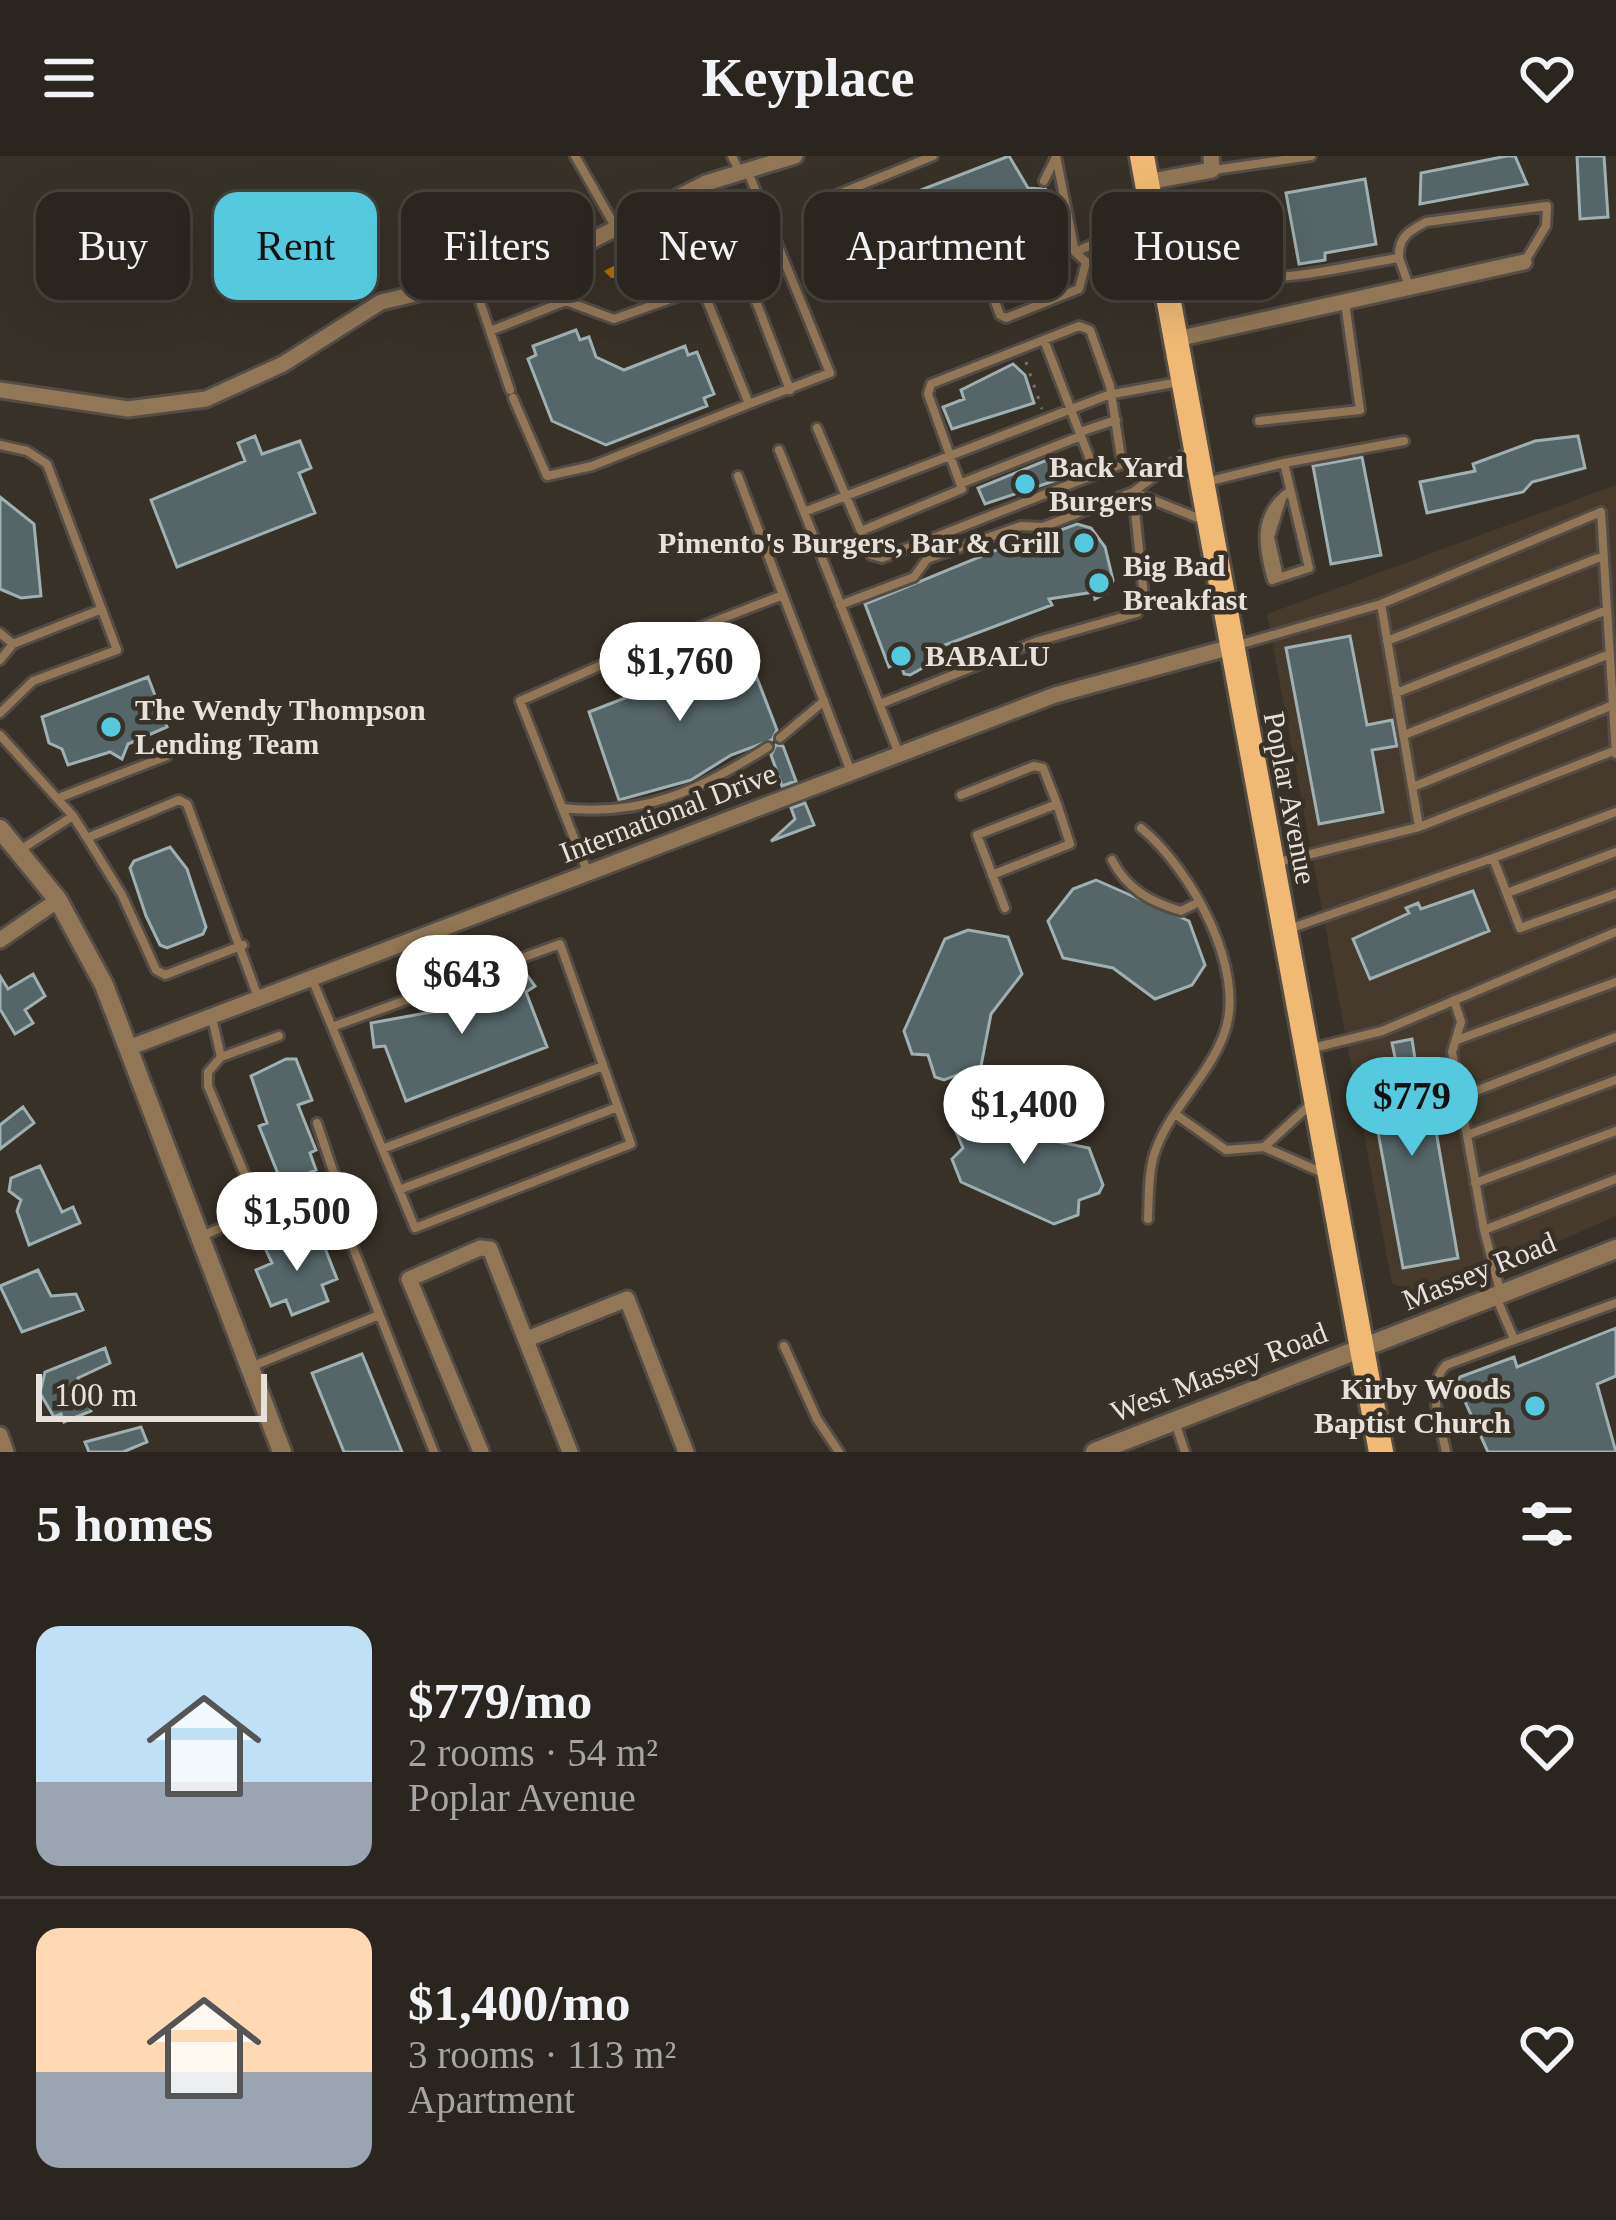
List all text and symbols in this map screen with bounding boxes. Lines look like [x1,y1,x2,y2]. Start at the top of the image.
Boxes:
icon: menu [36,45,102,111]
icon: heart [1514,45,1580,111]
text: Keyplace [702,48,914,108]
chip: Buy [36,192,190,300]
chip: Rent [214,192,377,300]
chip: Filters [401,192,593,300]
chip: New [617,192,780,300]
chip: Apartment [804,192,1068,300]
chip: House [1092,192,1283,300]
place label: Back Yard Burgers [1049,450,1184,517]
marker: Back Yard Burgers [1012,471,1038,497]
place label: Pimento's Burgers, Bar & Grill [658,526,1060,559]
marker: Pimento's Burgers, Bar & Grill [1071,530,1097,556]
place label: Big Bad Breakfast [1123,549,1247,616]
marker: Big Bad Breakfast [1086,570,1112,596]
pin: $1,760 [582,622,778,724]
text: $1,760 [626,639,734,682]
place label: BABALU [925,639,1050,672]
marker: BABALU [888,643,914,669]
place label: The Wendy Thompson Lending Team [135,693,426,760]
street label: Poplar Avenue [1258,709,1323,887]
marker: The Wendy Thompson Lending Team [98,714,124,740]
street label: International Drive [555,756,781,869]
pin: $643 [391,935,533,1037]
text: $643 [423,952,501,995]
pin: $779 [1341,1057,1483,1159]
pin: $1,400 [926,1065,1122,1167]
text: $779 [1373,1074,1451,1117]
text: $1,400 [970,1082,1078,1125]
pin: $1,500 [199,1172,395,1274]
text: $1,500 [243,1189,351,1232]
street label: Massey Road [1397,1225,1560,1316]
street label: West Massey Road [1106,1315,1332,1428]
scale bar [36,1368,267,1421]
place label: Kirby Woods Baptist Church [1314,1372,1511,1439]
text: 100 m [54,1377,137,1413]
marker: Kirby Woods Baptist Church [1522,1393,1548,1419]
icon: filters [1514,1491,1580,1557]
text: 5 homes [36,1496,213,1552]
text: $779/mo [408,1673,592,1729]
icon: home [132,1674,276,1818]
icon: heart [1514,1713,1580,1779]
text: 2 rooms · 54 m² [408,1731,658,1774]
text: Poplar Avenue [408,1776,636,1819]
text: $1,400/mo [408,1975,630,2031]
icon: home [132,1976,276,2120]
icon: heart [1514,2015,1580,2081]
text: 3 rooms · 113 m² [408,2033,676,2076]
text: Apartment [408,2078,575,2121]

